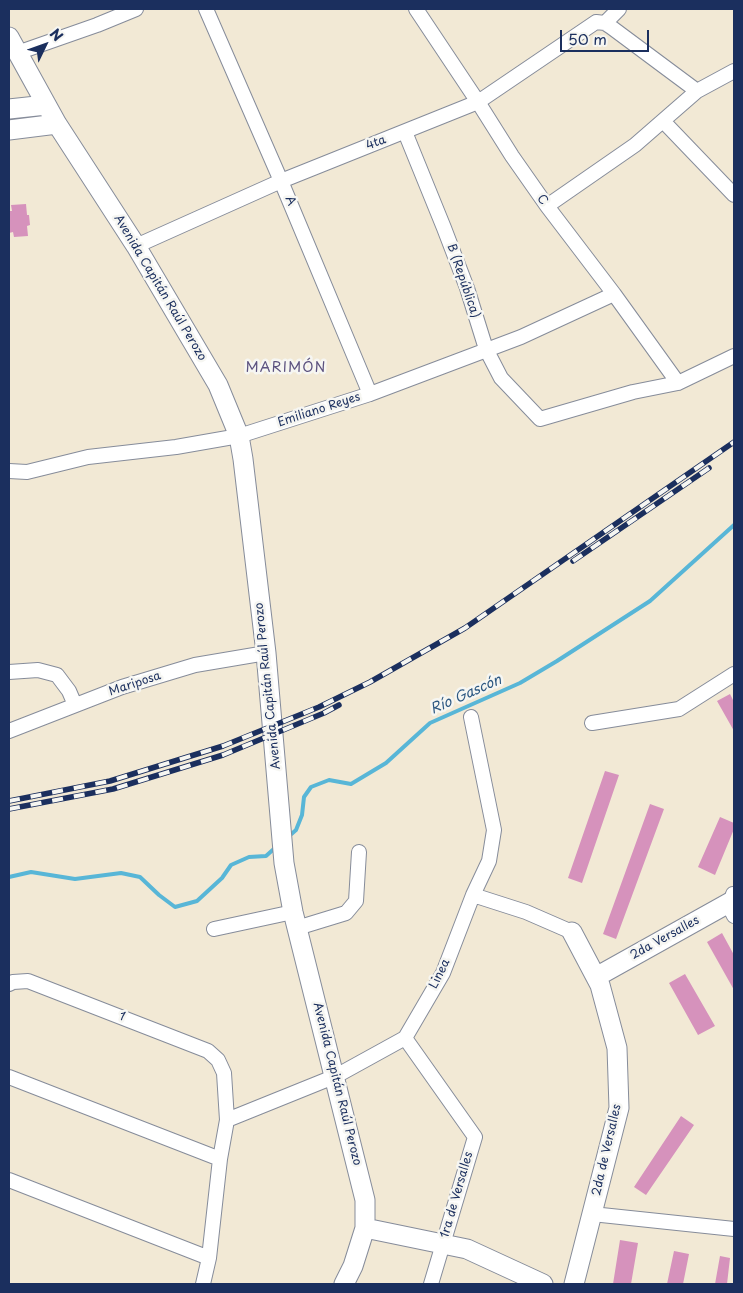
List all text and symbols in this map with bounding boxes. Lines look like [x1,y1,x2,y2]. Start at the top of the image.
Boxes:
north arrow [20,20,70,70]
scale bar [563,20,652,52]
text: N [45,23,68,46]
text: 50 m [568,27,607,50]
street label: 4ta [364,133,388,153]
street label: C [533,192,551,208]
street label: A [282,194,298,208]
street label: Avenida Capitán Raúl Perozo [111,212,209,364]
street label: B (República) [444,242,482,320]
district label: MARIMÓN [245,360,327,376]
street label: Emiliano Reyes [276,390,362,430]
street label: Avenida Capitán Raúl Perozo [252,602,284,770]
street label: Mariposa [107,669,163,699]
water label: Río Gascón [428,672,504,718]
street label: 2da Versalles [628,913,702,963]
street label: Linea [427,957,453,991]
street label: Avenida Capitán Raúl Perozo [310,1001,364,1167]
street label: 1 [117,1009,127,1025]
street label: 2da de Versalles [589,1103,625,1197]
street label: 1ra de Versalles [438,1150,476,1240]

